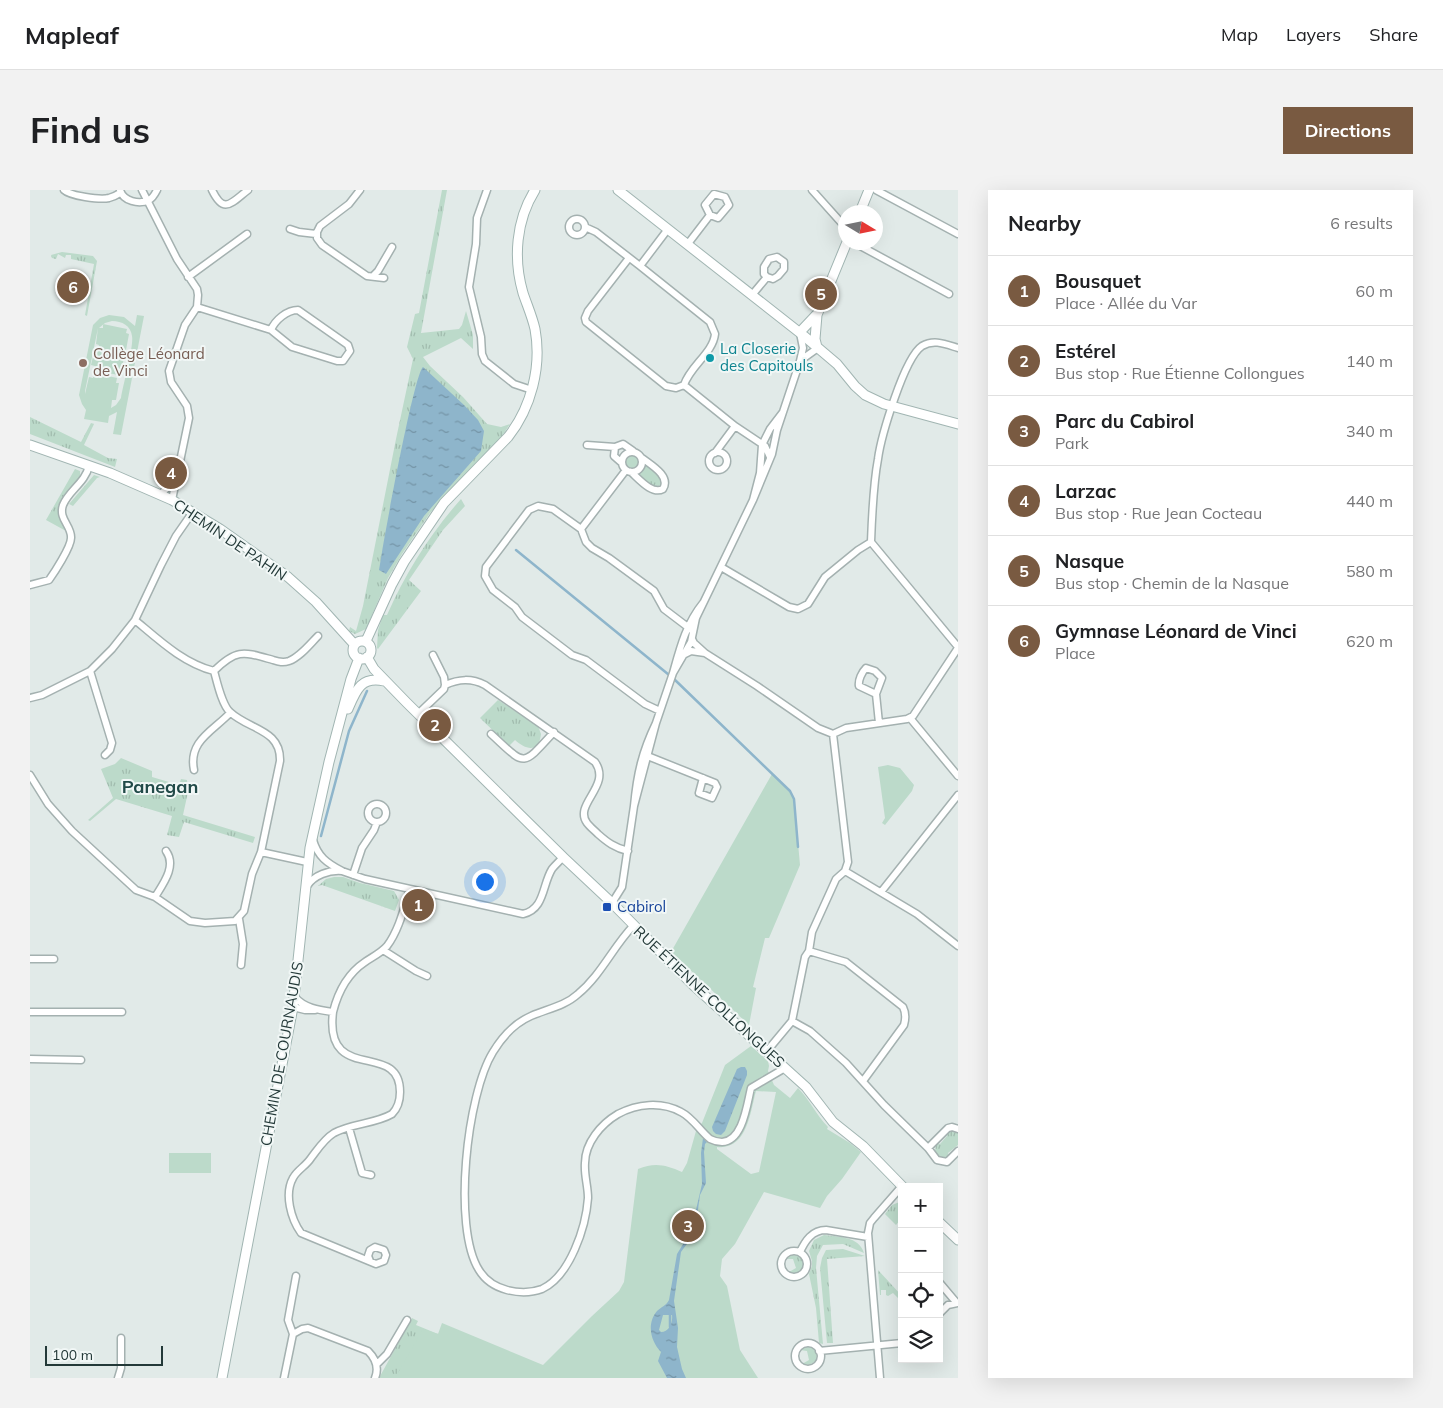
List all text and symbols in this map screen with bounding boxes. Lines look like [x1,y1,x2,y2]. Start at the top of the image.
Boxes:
text: Mapleaf [25,20,119,50]
text: Map [1221,23,1258,46]
text: Layers [1286,23,1341,46]
text: Share [1369,23,1418,46]
button: Directions [1283,107,1413,154]
text: Find us [30,108,150,152]
north arrow [838,205,883,250]
text: Nearby [1008,210,1081,236]
text: 6 results [1330,213,1393,233]
pin: 6 [57,268,89,306]
text: Bousquet [1055,269,1141,293]
pin: 5 [805,275,837,313]
text: 1 [1019,281,1029,301]
text: 60 m [1356,281,1393,301]
text: Place · Allée du Var [1055,293,1197,313]
place label: La Closerie des Capitouls [720,339,814,375]
text: Estérel [1055,339,1116,363]
place label: Collège Léonard de Vinci [93,344,205,380]
text: 2 [1019,351,1029,371]
text: 140 m [1346,351,1393,371]
marker: La Closerie des Capitouls [704,352,716,364]
marker: Collège Léonard de Vinci [77,357,89,369]
text: Bus stop · Rue Étienne Collongues [1055,363,1305,383]
text: Parc du Cabirol [1055,409,1194,433]
text: 3 [1019,421,1029,441]
text: 340 m [1346,421,1393,441]
text: Park [1055,433,1089,453]
pin: 4 [155,454,187,492]
text: Larzac [1055,479,1116,503]
text: 4 [1019,491,1029,511]
text: 440 m [1346,491,1393,511]
street label: CHEMIN DE PAHIN [170,495,291,585]
text: Bus stop · Rue Jean Cocteau [1055,503,1262,523]
text: Nasque [1055,549,1124,573]
text: 5 [1019,561,1029,581]
text: 580 m [1346,561,1393,581]
text: Bus stop · Chemin de la Nasque [1055,573,1289,593]
text: Gymnase Léonard de Vinci [1055,619,1297,643]
text: 6 [1019,631,1029,651]
text: 620 m [1346,631,1393,651]
text: Place [1055,643,1095,663]
pin: 2 [419,706,451,744]
district label: Panegan [122,775,198,798]
your location [472,869,498,895]
pin: 1 [402,886,434,924]
place label: Cabirol [617,897,666,916]
marker: Cabirol [601,901,613,913]
street label: RUE ÉTIENNE COLLONGUES [630,922,789,1072]
street label: CHEMIN DE COURNAUDIS [256,960,307,1148]
map controls [898,1183,943,1363]
button: + [898,1183,943,1228]
pin: 3 [672,1207,704,1245]
button: − [898,1228,943,1273]
button: locate [898,1273,943,1318]
button: layers [898,1318,943,1363]
scale bar [45,1343,162,1366]
text: 100 m [52,1346,93,1364]

